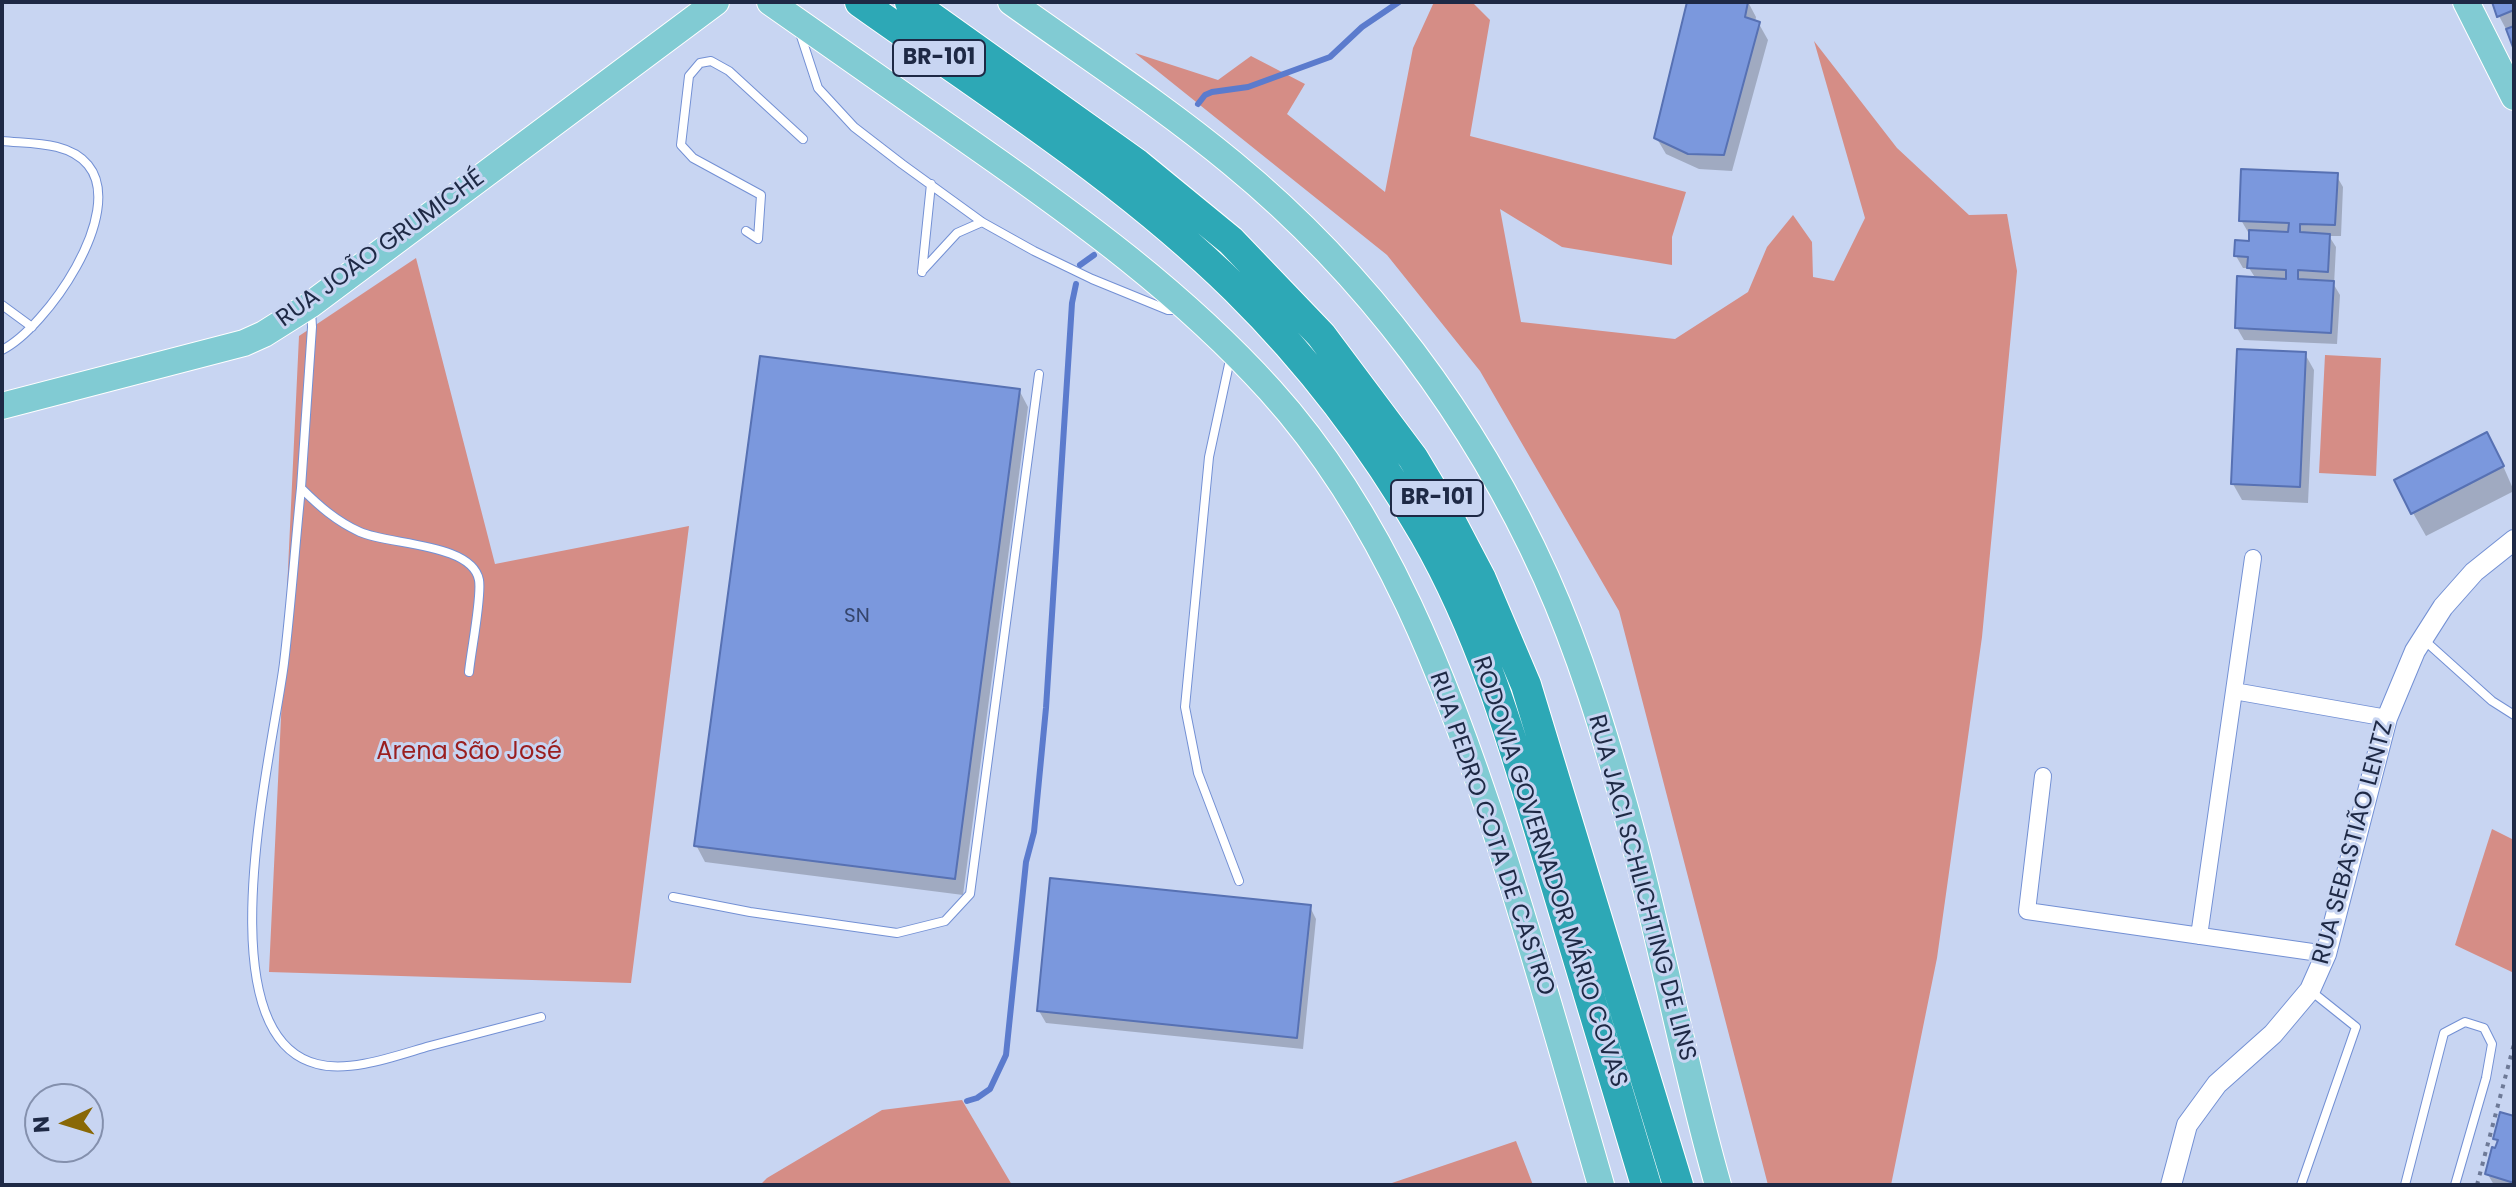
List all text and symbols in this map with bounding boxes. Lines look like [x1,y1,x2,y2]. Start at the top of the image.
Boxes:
road number: BR-101 [893,40,985,76]
street label: RUA JOÃO GRUMICHÉ [271,164,491,334]
road number: BR-101 [1391,480,1483,516]
house number: SN [844,605,870,629]
street label: RODOVIA GOVERNADOR MÁRIO COVAS [1466,653,1632,1091]
street label: RUA PEDRO COTA DE CASTRO [1422,668,1560,1000]
street label: RUA JACI SCHLICHTING DE LINS [1581,712,1701,1064]
street label: RUA SEBASTIÃO LENTZ [2308,718,2400,968]
park label: Arena São José [376,739,562,767]
north arrow [24,1083,104,1163]
text: N [26,1115,58,1134]

